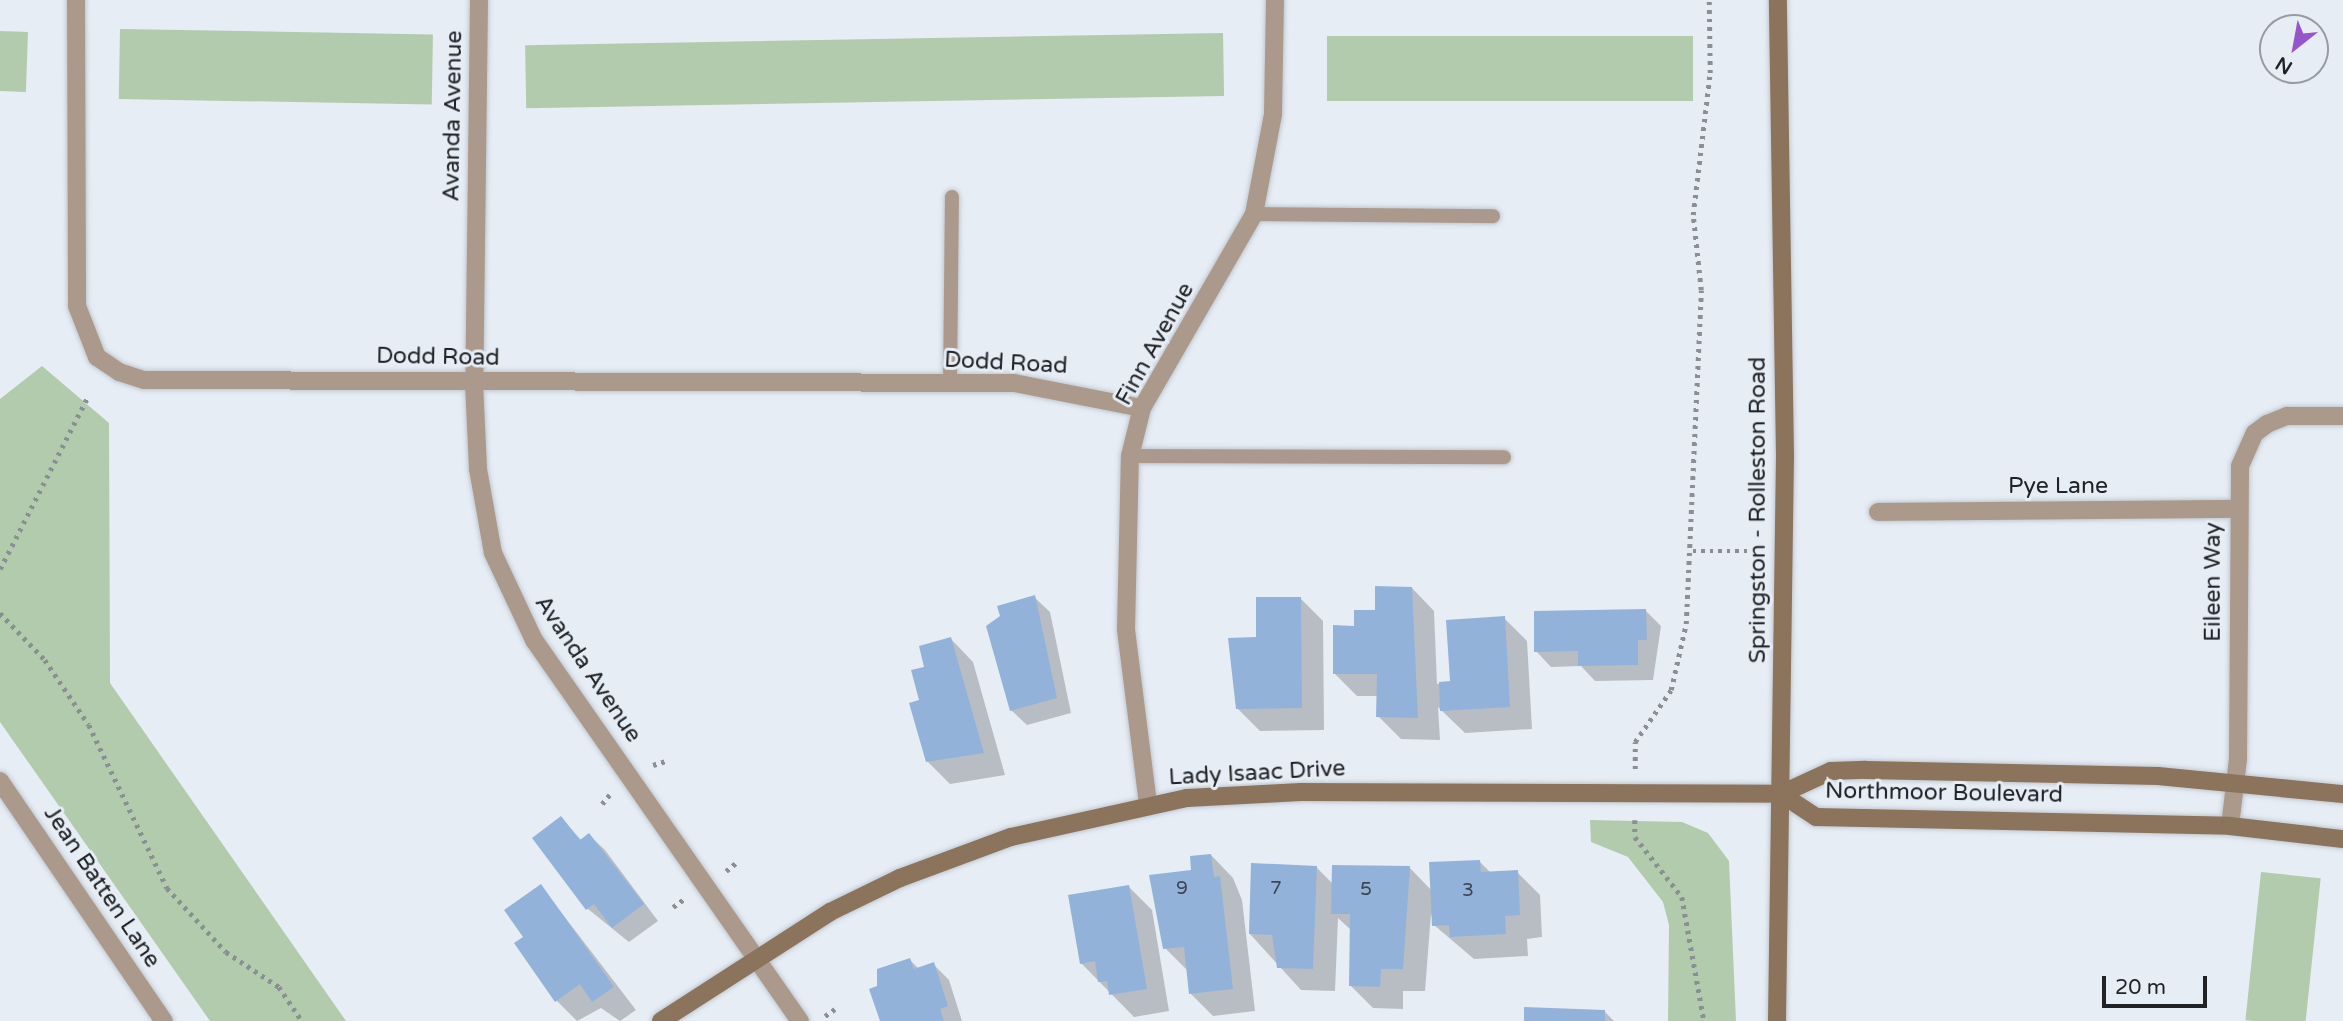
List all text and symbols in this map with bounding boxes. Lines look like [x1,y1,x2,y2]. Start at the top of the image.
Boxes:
north arrow [2259,14,2329,84]
street label: Avanda Avenue [438,30,468,202]
text: N [2272,52,2296,79]
street label: Finn Avenue [1110,278,1200,410]
street label: Dodd Road [376,342,500,372]
street label: Dodd Road [944,346,1068,380]
street label: Springston - Rolleston Road [1744,357,1772,663]
street label: Pye Lane [2008,472,2108,500]
street label: Eileen Way [2199,522,2227,642]
street label: Avanda Avenue [529,590,647,748]
street label: Lady Isaac Drive [1168,755,1346,791]
street label: Northmoor Boulevard [1825,777,2063,809]
street label: Jean Batten Lane [38,801,166,973]
house number: 9 [1176,878,1188,900]
house number: 7 [1270,878,1282,900]
house number: 5 [1360,879,1372,901]
house number: 3 [1462,880,1474,902]
scale bar [2105,962,2210,1006]
text: 20 m [2115,975,2166,1000]

